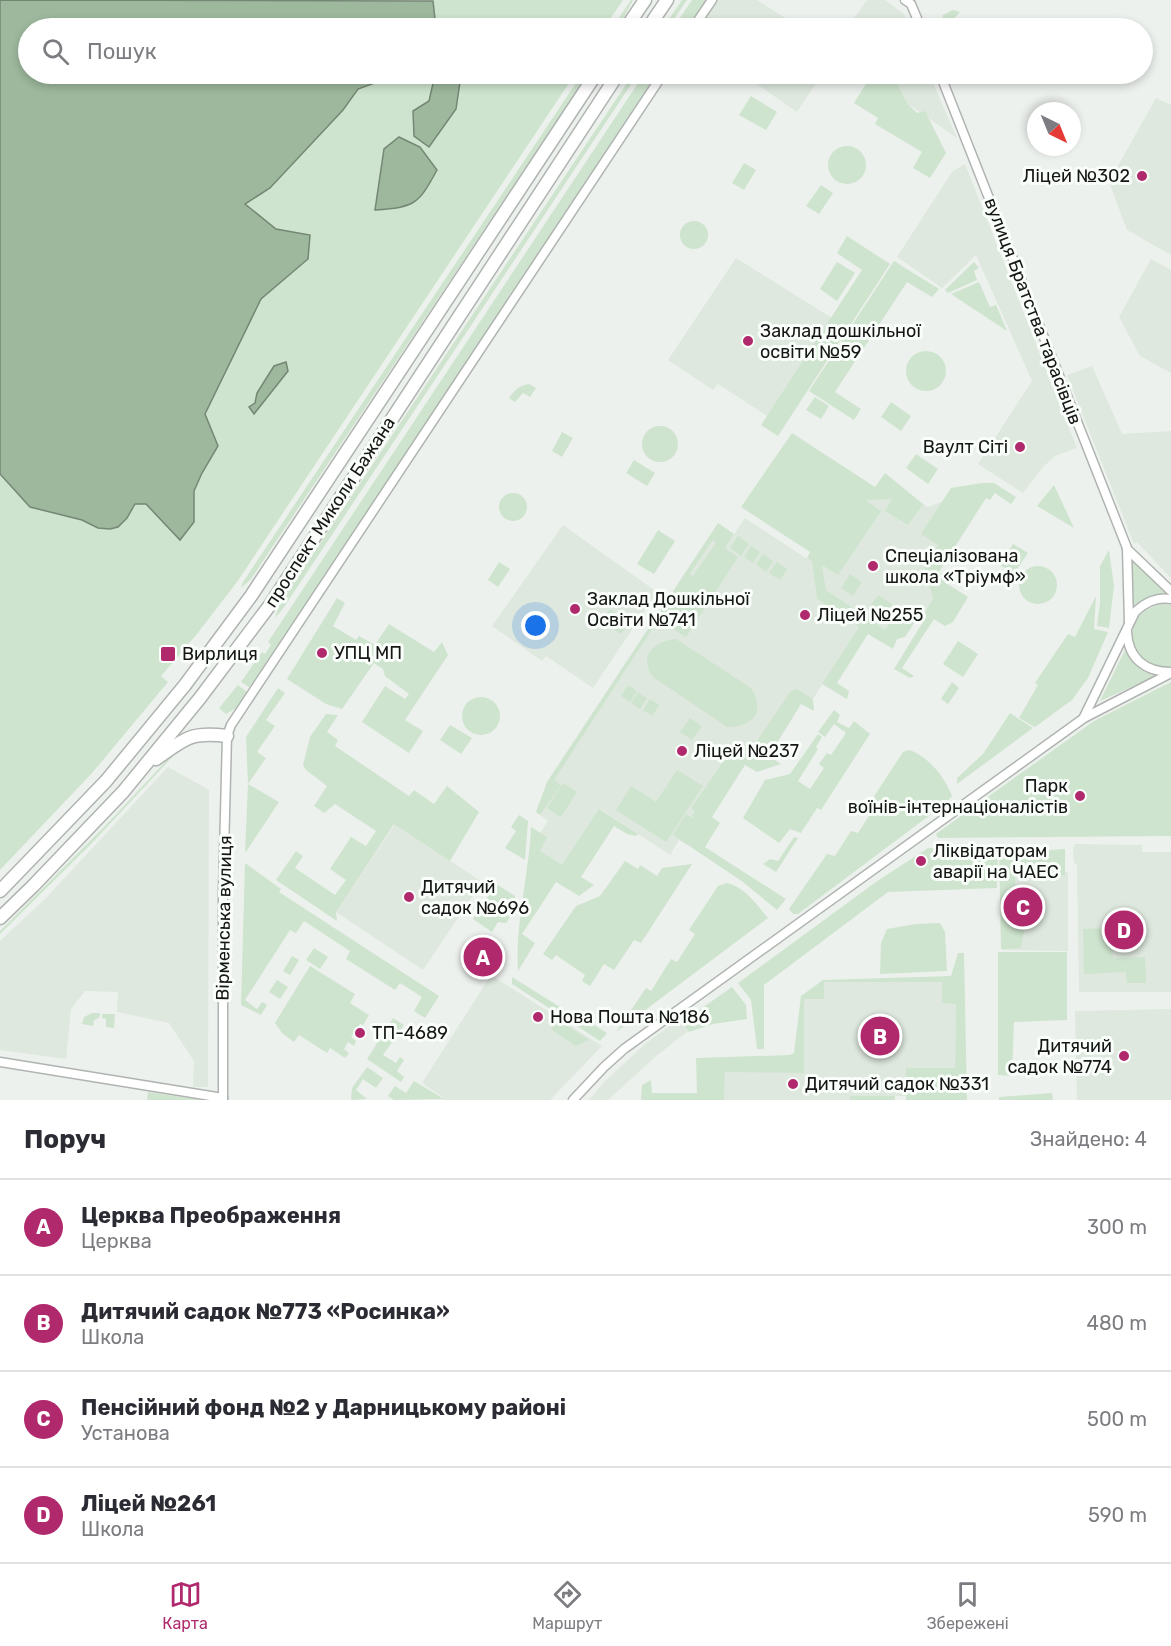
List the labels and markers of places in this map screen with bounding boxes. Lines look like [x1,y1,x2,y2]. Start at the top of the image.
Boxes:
place label: Ліцей №302 [1023,165,1130,187]
marker: Ліцей №302 [1135,169,1149,183]
place label: Заклад дошкільної освіти №59 [760,320,921,363]
marker: Заклад дошкільної освіти №59 [741,334,755,348]
place label: Ваулт Сіті [923,436,1008,458]
marker: Ваулт Сіті [1013,440,1027,454]
place label: Спеціалізована школа «Тріумф» [885,545,1026,588]
marker: Спеціалізована школа «Тріумф» [866,559,880,573]
place label: Заклад Дошкільної Освіти №741 [587,588,750,631]
marker: Заклад Дошкільної Освіти №741 [568,602,582,616]
place label: Ліцей №255 [817,604,923,626]
marker: Ліцей №255 [798,608,812,622]
place label: УПЦ МП [334,642,402,664]
place label: Вирлиця [182,643,258,665]
marker: Вирлиця [159,645,177,663]
marker: УПЦ МП [315,646,329,660]
place label: Ліцей №237 [694,740,799,762]
marker: Ліцей №237 [675,744,689,758]
place label: Парк воїнів-інтернаціоналістів [848,775,1068,818]
marker: Парк воїнів-інтернаціоналістів [1073,789,1087,803]
place label: Ліквідаторам аварії на ЧАЕС [933,840,1059,883]
marker: Ліквідаторам аварії на ЧАЕС [914,854,928,868]
place label: Дитячий садок №696 [421,876,529,919]
pin: C [1004,884,1042,930]
marker: Дитячий садок №696 [402,890,416,904]
pin: D [1104,908,1144,952]
pin: A [464,934,502,980]
place label: Нова Пошта №186 [550,1006,710,1028]
marker: Нова Пошта №186 [531,1010,545,1024]
pin: B [860,1014,900,1058]
place label: ТП-4689 [372,1022,448,1044]
marker: ТП-4689 [353,1026,367,1040]
place label: Дитячий садок №774 [1007,1035,1112,1078]
marker: Дитячий садок №774 [1117,1049,1131,1063]
place label: Дитячий садок №331 [805,1073,989,1095]
marker: Дитячий садок №331 [786,1077,800,1091]

